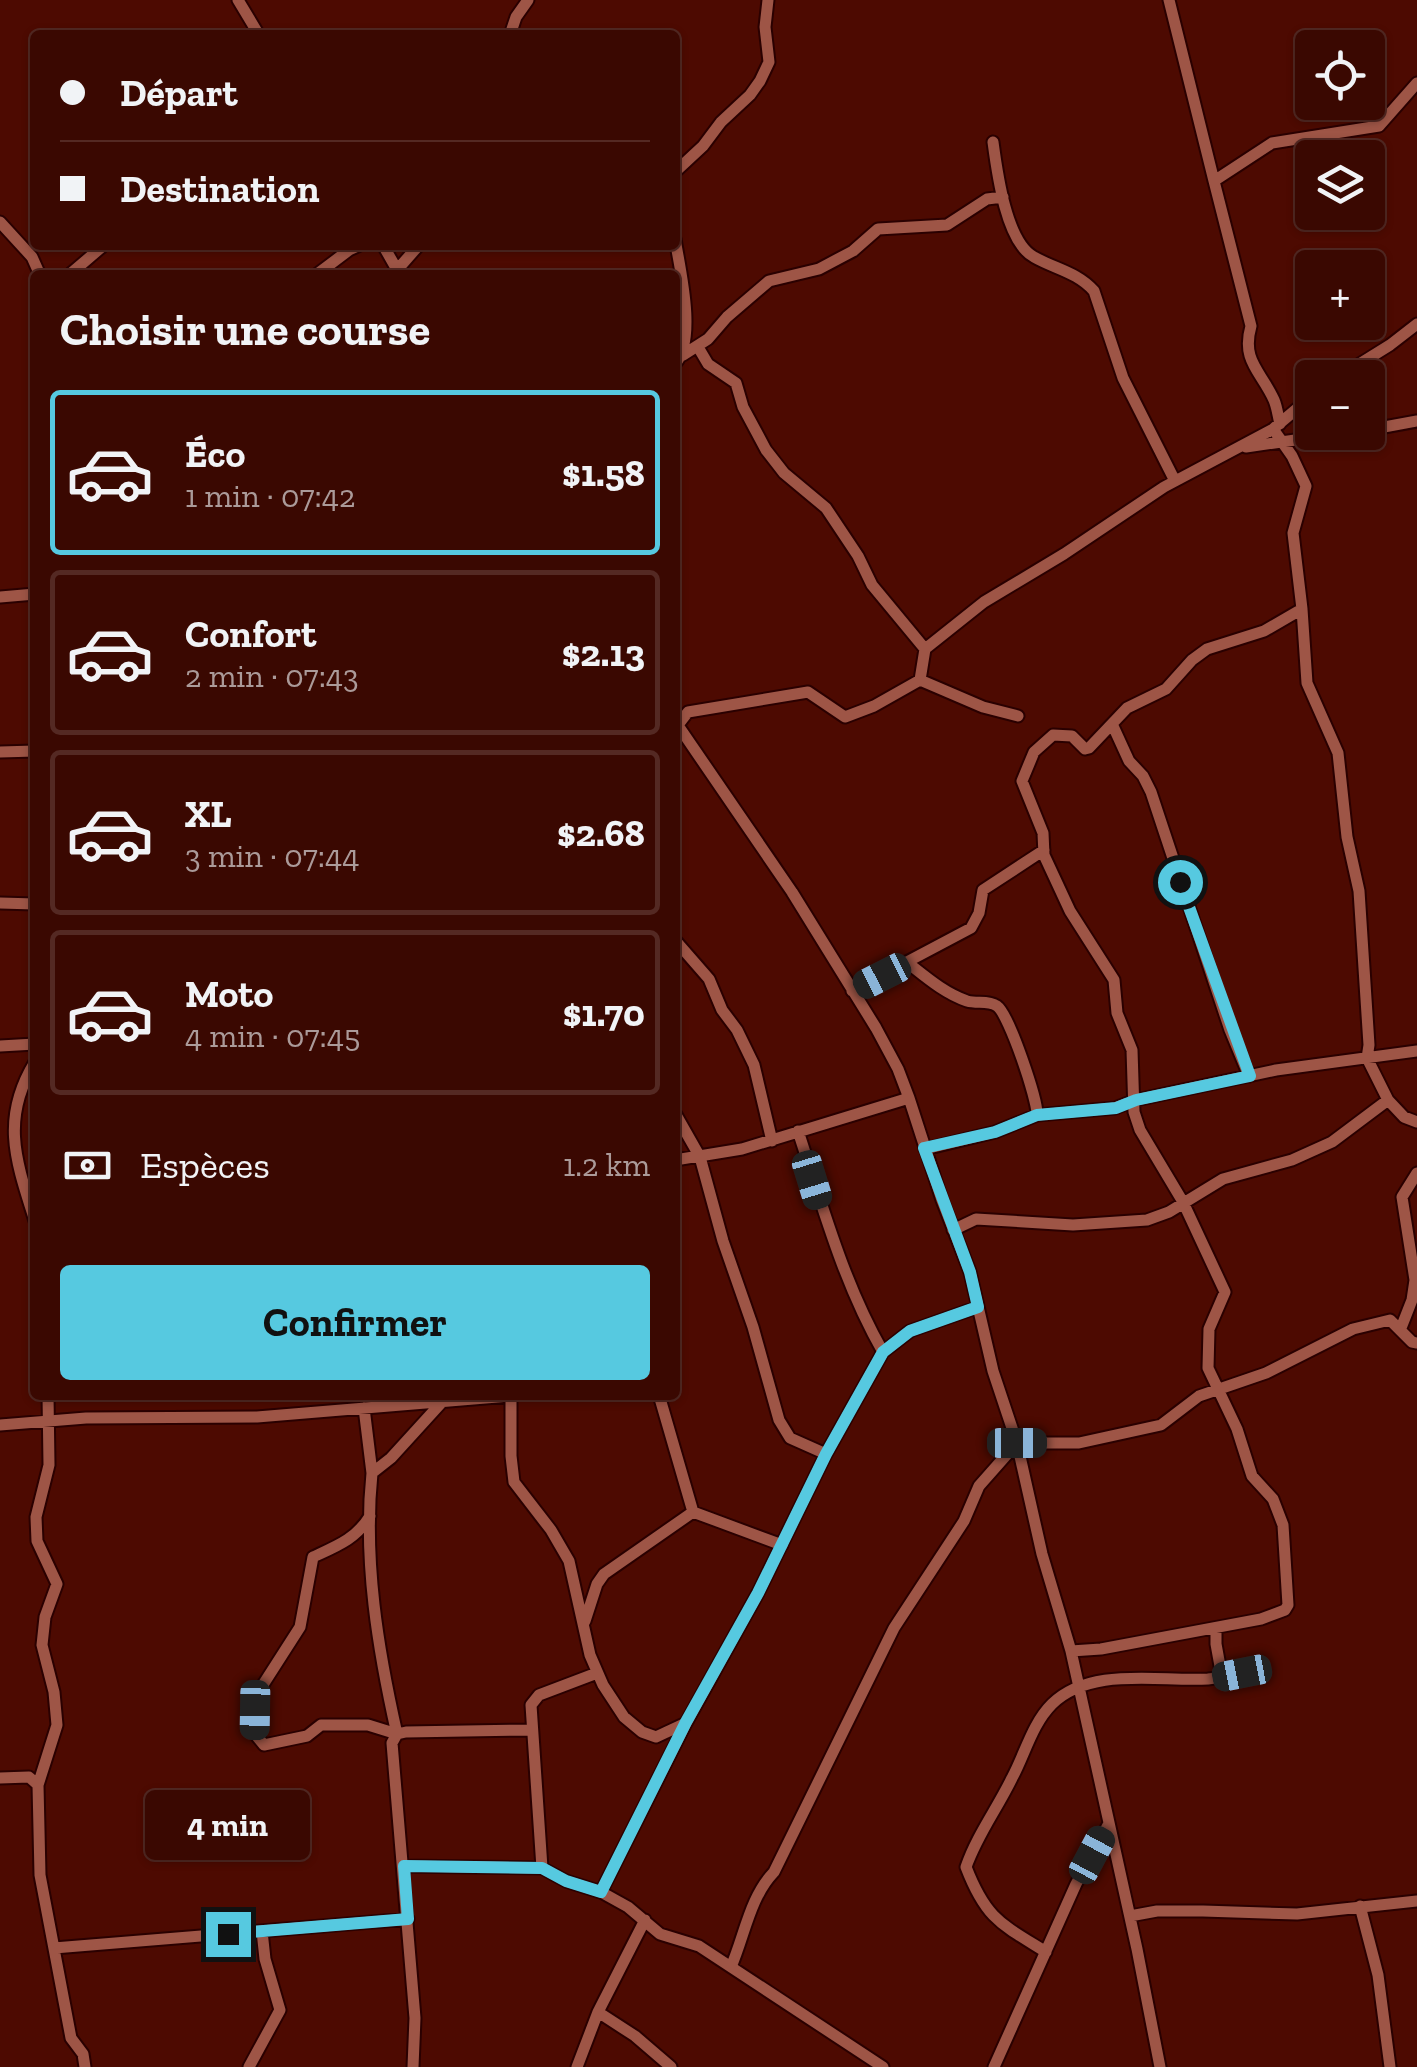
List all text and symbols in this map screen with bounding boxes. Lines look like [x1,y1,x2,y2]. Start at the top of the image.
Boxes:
map controls [1295,30,1385,450]
button: locate [1295,30,1385,120]
text: Départ [120,70,238,116]
button: layers [1295,140,1385,230]
text: Destination [120,166,319,212]
button: + [1295,250,1385,340]
text: Choisir une course [60,303,430,357]
button: − [1295,360,1385,450]
icon: car [65,428,155,518]
text: Éco [185,431,245,477]
text: $1.58 [562,450,645,496]
text: 1 min · 07:42 [185,477,355,515]
icon: car [65,608,155,698]
text: Confort [185,611,316,657]
text: $2.13 [562,630,645,676]
text: 2 min · 07:43 [185,657,359,695]
icon: car [65,788,155,878]
text: XL [185,791,232,837]
text: $2.68 [557,810,645,856]
text: 3 min · 07:44 [185,837,360,875]
route start [1158,860,1203,905]
car [848,949,916,1003]
icon: car [65,968,155,1058]
text: Moto [185,971,273,1017]
text: $1.70 [563,990,645,1036]
text: 4 min · 07:45 [185,1017,360,1055]
icon: cash [60,1138,115,1193]
text: Espèces [140,1142,270,1188]
text: 1.2 km [563,1146,650,1184]
car [789,1147,835,1213]
button: Confirmer [60,1265,650,1380]
car [987,1428,1047,1458]
car [1210,1653,1274,1693]
car [239,1680,271,1740]
callout: 4 min [146,1789,310,1859]
text: 4 min [187,1806,268,1844]
car [1065,1821,1119,1889]
route end [206,1912,251,1957]

